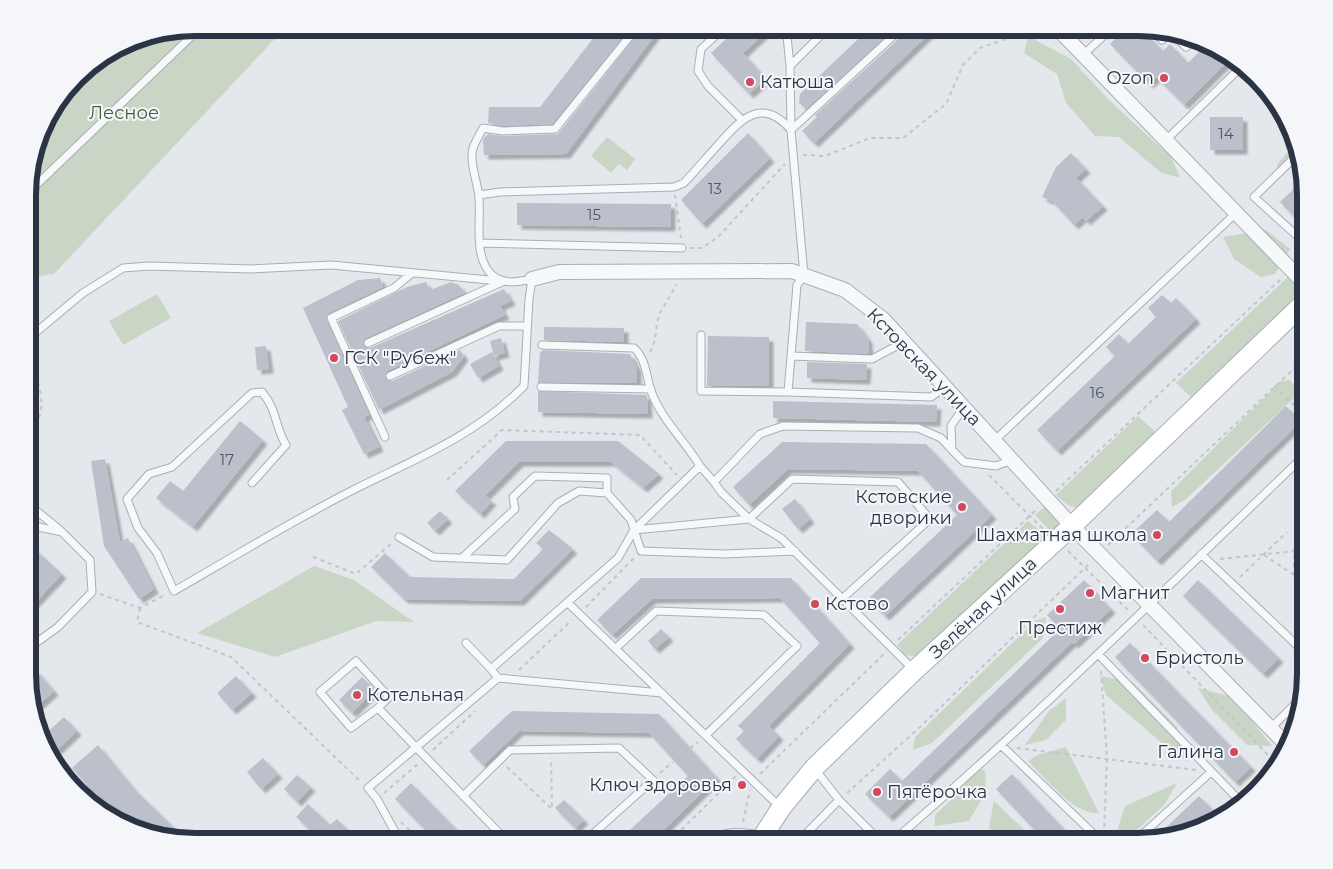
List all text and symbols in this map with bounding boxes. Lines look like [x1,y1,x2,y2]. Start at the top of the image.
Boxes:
place label: Ozon [1106,67,1154,89]
place label: Катюша [760,71,834,93]
marker: Ozon [1158,72,1170,84]
marker: Катюша [744,76,756,88]
park label: Лесное [89,102,159,124]
house number: 14 [1218,124,1234,143]
house number: 13 [708,179,722,198]
house number: 15 [587,205,601,224]
street label: Кстовская улица [862,304,986,430]
place label: ГСК "Рубеж" [344,347,456,369]
marker: ГСК "Рубеж" [328,352,340,364]
house number: 16 [1090,383,1104,402]
house number: 17 [220,450,234,469]
place label: Кстовские дворики [855,486,952,529]
marker: Кстовские дворики [956,501,968,513]
place label: Шахматная школа [976,524,1147,546]
marker: Шахматная школа [1151,529,1163,541]
street label: Зелёная улица [925,553,1041,663]
place label: Магнит [1100,582,1170,604]
marker: Магнит [1084,587,1096,599]
place label: Кстово [825,593,889,615]
marker: Кстово [809,598,821,610]
marker: Престиж [1054,603,1066,615]
place label: Престиж [1018,617,1102,639]
place label: Бристоль [1155,647,1244,669]
marker: Бристоль [1139,652,1151,664]
place label: Котельная [367,684,464,706]
marker: Котельная [351,689,363,701]
place label: Галина [1157,741,1224,763]
marker: Галина [1228,746,1240,758]
place label: Ключ здоровья [589,774,732,796]
marker: Ключ здоровья [736,779,748,791]
place label: Пятёрочка [887,781,987,803]
marker: Пятёрочка [871,786,883,798]

